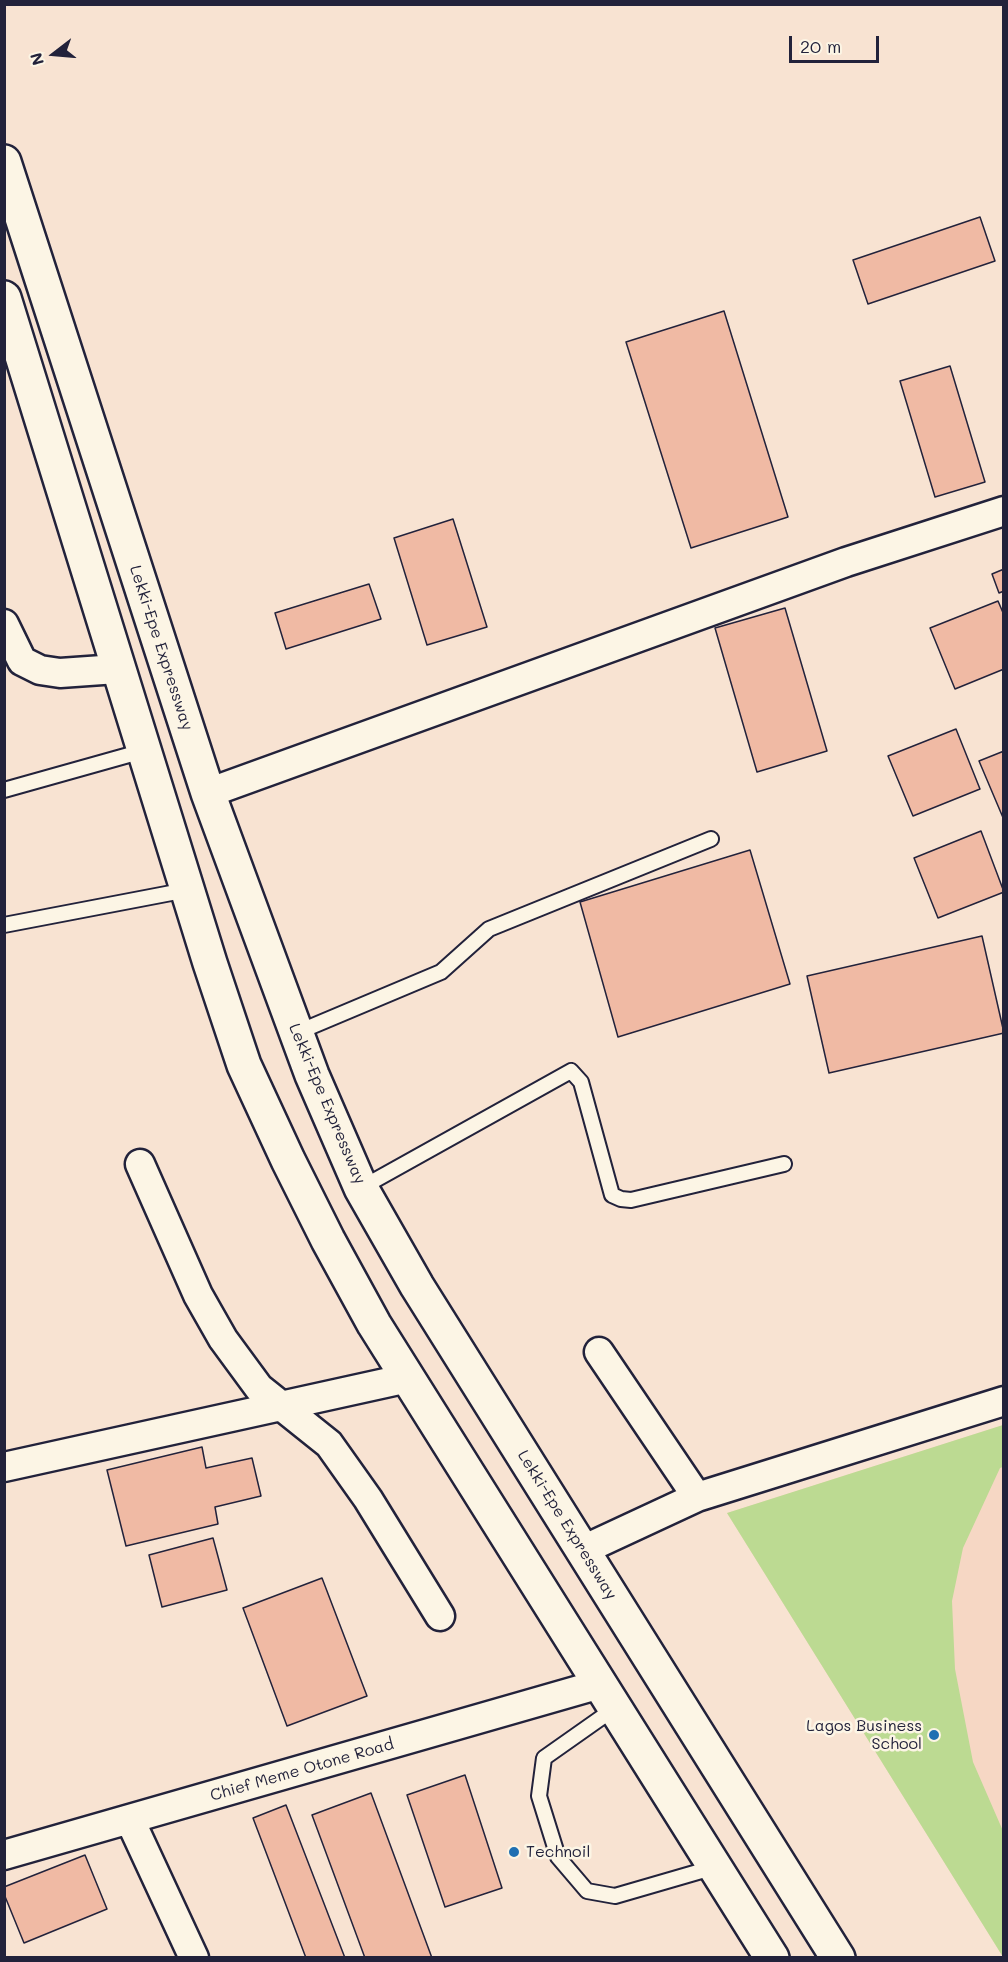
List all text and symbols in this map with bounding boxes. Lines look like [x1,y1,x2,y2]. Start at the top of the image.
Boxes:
north arrow [24,24,84,84]
scale bar [792,24,882,62]
text: 20 m [800,34,841,58]
text: N [24,50,48,68]
street label: Lekki-Epe Expressway [125,563,197,733]
street label: Lekki-Epe Expressway [284,1021,370,1187]
street label: Lekki-Epe Expressway [513,1447,621,1603]
place label: Lagos Business School [806,1716,922,1754]
marker: Lagos Business School [927,1728,941,1742]
street label: Chief Meme Otone Road [208,1735,396,1805]
place label: Technoil [526,1842,591,1862]
marker: Technoil [507,1845,521,1859]

